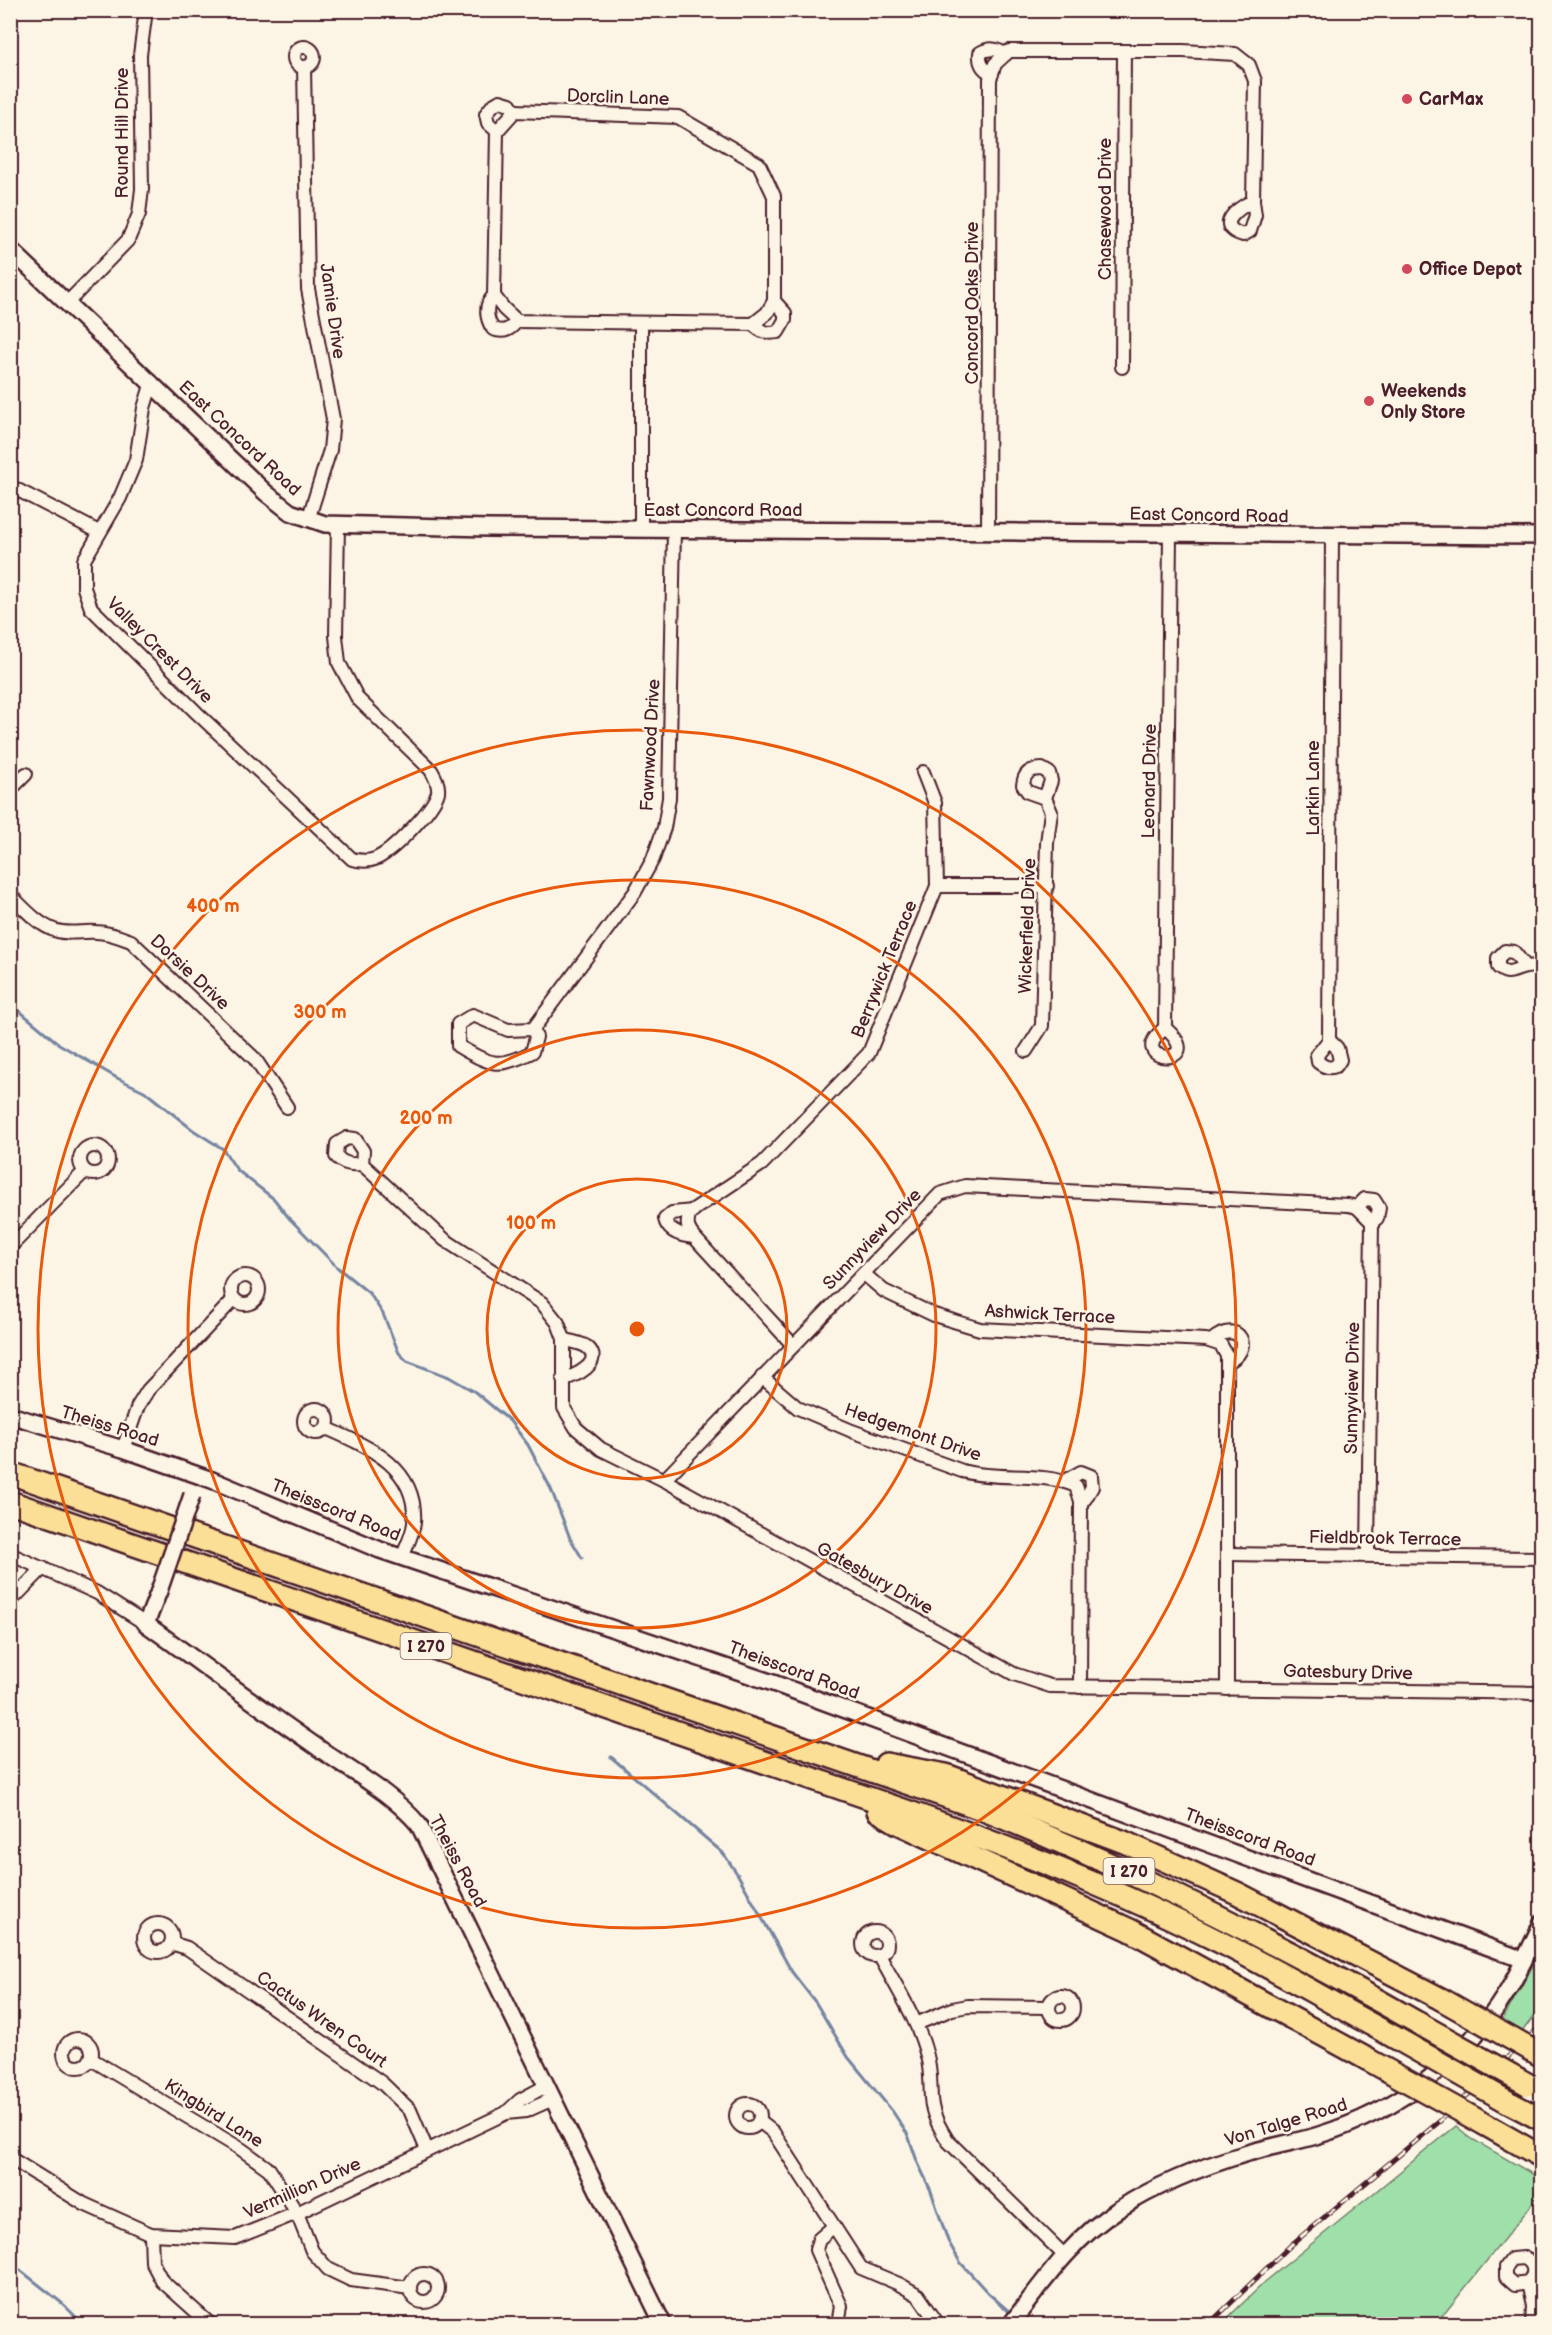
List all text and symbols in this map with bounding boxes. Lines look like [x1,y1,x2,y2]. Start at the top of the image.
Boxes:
street label: Round Hill Drive [112,67,133,198]
street label: Dorclin Lane [566,85,670,110]
place label: CarMax [1419,89,1483,110]
marker: CarMax [1400,92,1414,106]
street label: Chasewood Drive [1095,137,1116,280]
street label: Concord Oaks Drive [962,221,983,384]
place label: Office Depot [1419,259,1522,280]
street label: Jamie Drive [315,262,350,360]
marker: Office Depot [1400,262,1414,276]
street label: East Concord Road [174,376,305,500]
place label: Weekends Only Store [1381,381,1466,423]
marker: Weekends Only Store [1362,394,1376,408]
street label: East Concord Road [643,500,803,521]
street label: East Concord Road [1129,504,1289,527]
street label: Valley Crest Drive [102,593,217,708]
street label: Fawnwood Drive [637,678,664,812]
street label: Leonard Drive [1138,723,1161,839]
street label: Larkin Lane [1303,740,1324,836]
street label: Wickerfield Drive [1015,857,1040,994]
text: 400 m [186,896,240,917]
street label: Berrywick Terrace [847,897,922,1041]
street label: Dorsie Drive [146,930,234,1015]
text: 300 m [293,1002,347,1023]
text: 200 m [399,1108,453,1129]
street label: Sunnyview Drive [819,1184,926,1294]
text: 100 m [506,1213,556,1234]
street label: Ashwick Terrace [984,1301,1116,1328]
centre of rings [627,1319,647,1339]
street label: Sunnyview Drive [1341,1321,1364,1454]
street label: Hedgemont Drive [842,1399,984,1466]
street label: Theiss Road [58,1402,161,1451]
street label: Theisscord Road [268,1475,404,1546]
street label: Fieldbrook Terrace [1309,1527,1462,1550]
street label: Gatesbury Drive [813,1538,937,1619]
road number: I 270 [400,1633,452,1659]
street label: Theisscord Road [726,1637,862,1704]
street label: Gatesbury Drive [1283,1661,1413,1684]
street label: Theisscord Road [1182,1804,1318,1871]
street label: Theiss Road [424,1812,491,1911]
road number: I 270 [1104,1858,1154,1884]
street label: Cactus Wren Court [252,1967,391,2073]
street label: Kingbird Lane [160,2075,267,2152]
street label: Von Talge Road [1222,2094,1350,2151]
street label: Vermillion Drive [240,2153,364,2224]

